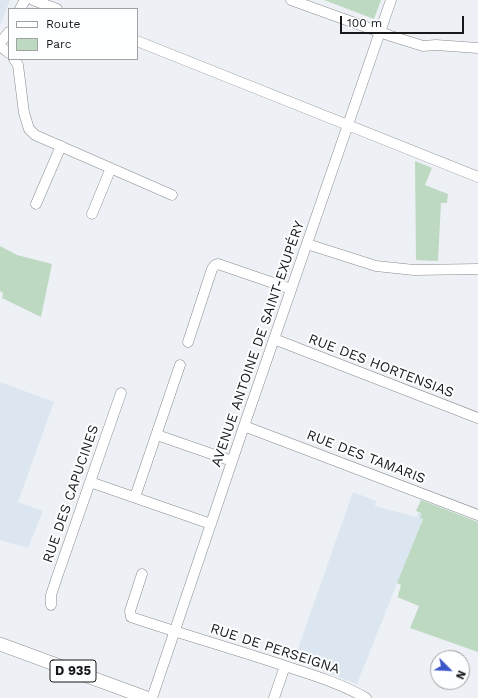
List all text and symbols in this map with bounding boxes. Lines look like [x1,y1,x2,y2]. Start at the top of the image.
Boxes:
legend [8,8,138,60]
scale bar [342,8,466,34]
text: 100 m [347,16,382,30]
text: Route [46,17,80,31]
text: Parc [46,37,72,51]
street label: AVENUE ANTOINE DE SAINT-EXUPÉRY [208,219,308,469]
street label: RUE DES HORTENSIAS [306,330,456,402]
street label: RUE DES CAPUCINES [39,423,103,565]
street label: RUE DES TAMARIS [304,427,428,487]
street label: RUE DE PERSEIGNA [208,620,342,678]
north arrow [430,650,470,690]
road number: D 935 [50,660,96,682]
text: N [453,668,468,681]

